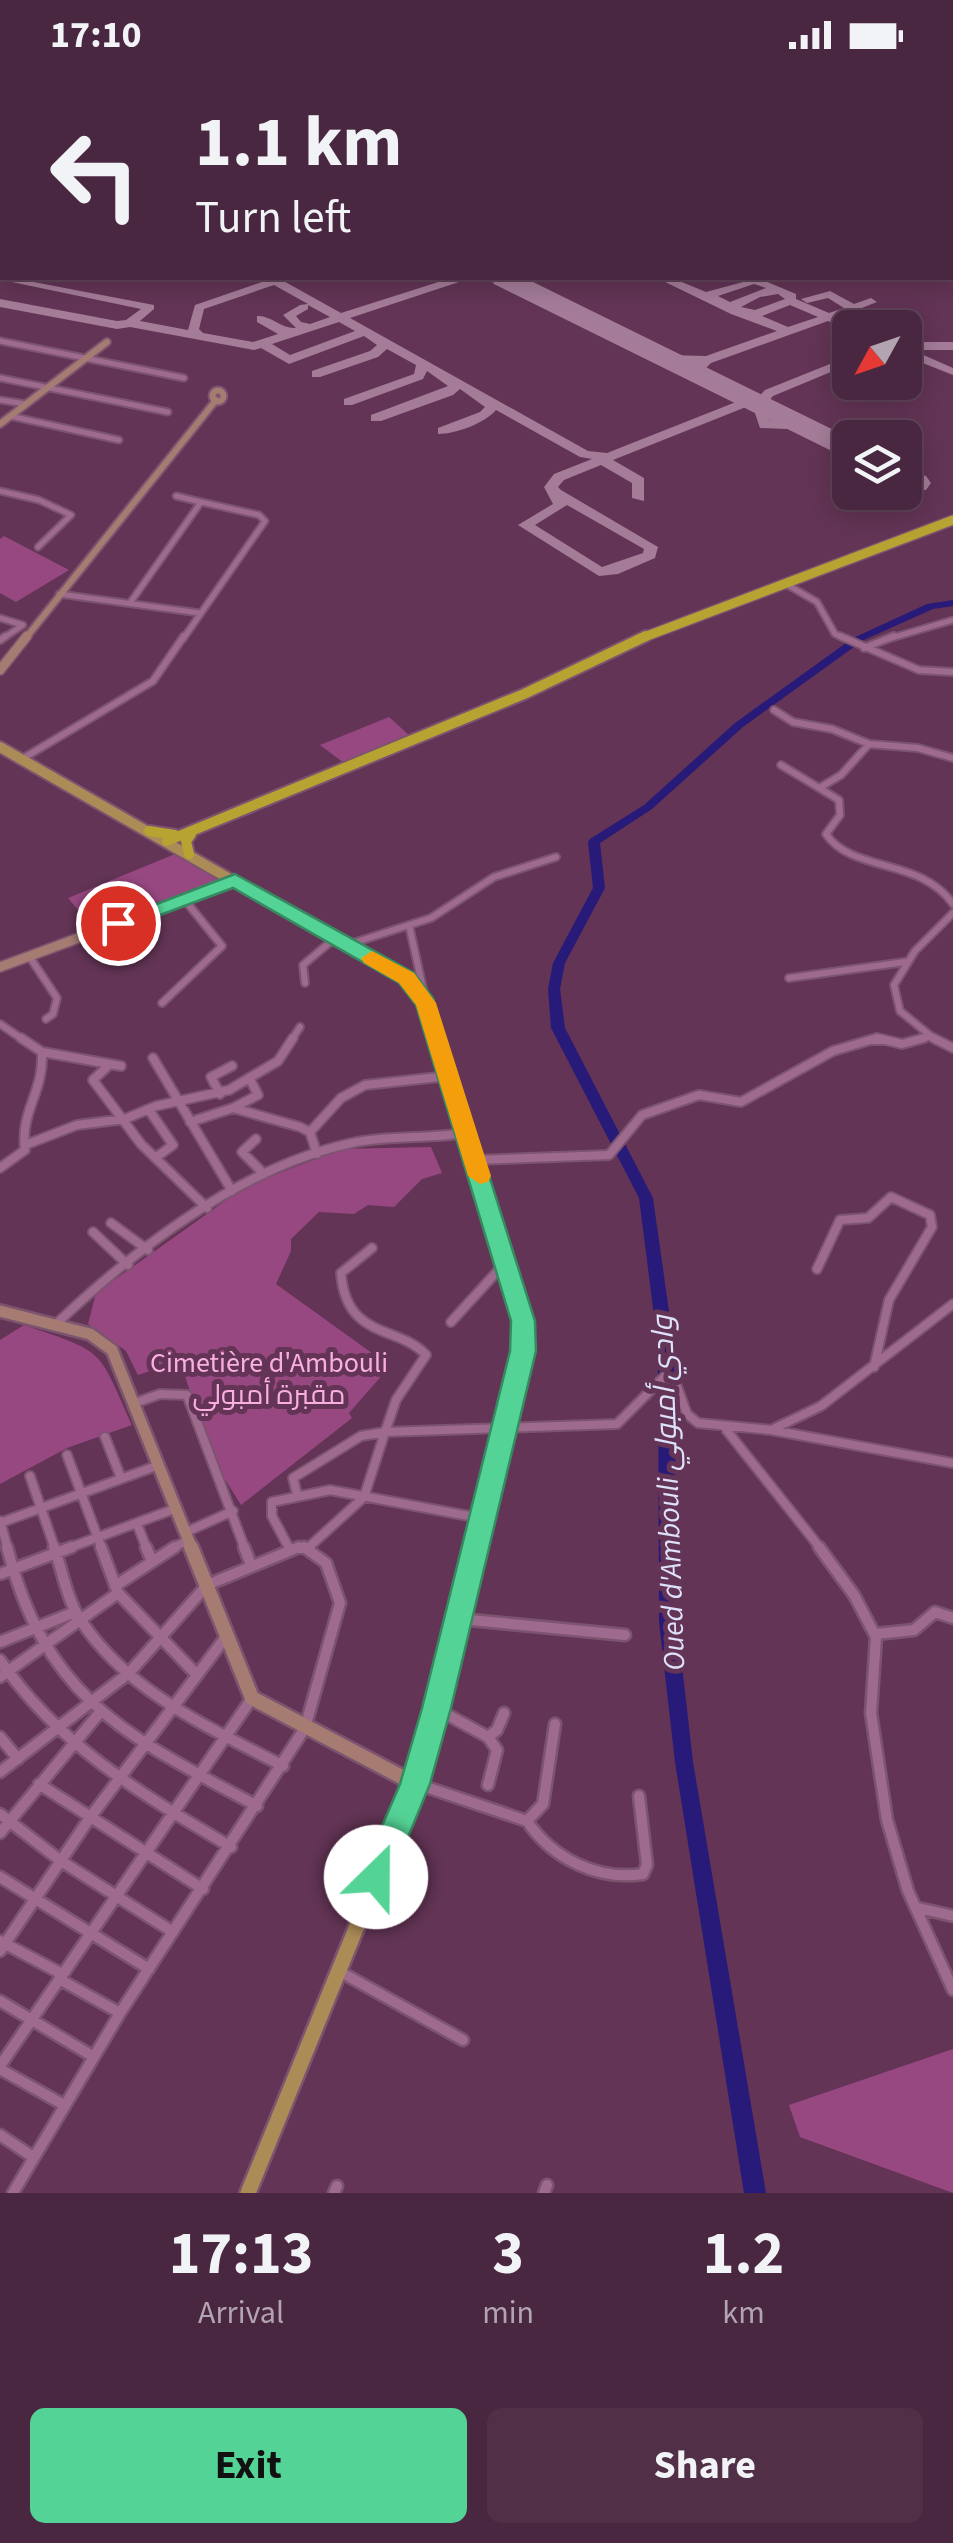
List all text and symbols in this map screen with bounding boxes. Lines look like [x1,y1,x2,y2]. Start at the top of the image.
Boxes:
text: 17:10 [50,8,142,62]
text: 1.1 km [195,93,402,193]
icon: left [30,110,160,240]
text: Turn left [195,186,351,250]
north arrow [832,310,922,400]
map controls [832,310,922,510]
button: layers [832,420,922,510]
pin [76,881,161,966]
icon: arrive [91,896,146,951]
water label: Oued d'Ambouli وادي أمبولي [641,1313,697,1671]
park label: Cimetière d'Ambouli مقبرة أمبولي [150,1343,388,1416]
position arrow [324,1825,428,1929]
text: 17:13 [169,2212,313,2297]
text: 3 [492,2212,524,2297]
text: 1.2 [703,2212,784,2297]
text: Arrival [198,2290,284,2336]
text: min [482,2290,534,2336]
text: km [722,2290,765,2336]
button: Exit [30,2408,467,2523]
button: Share [487,2408,923,2523]

